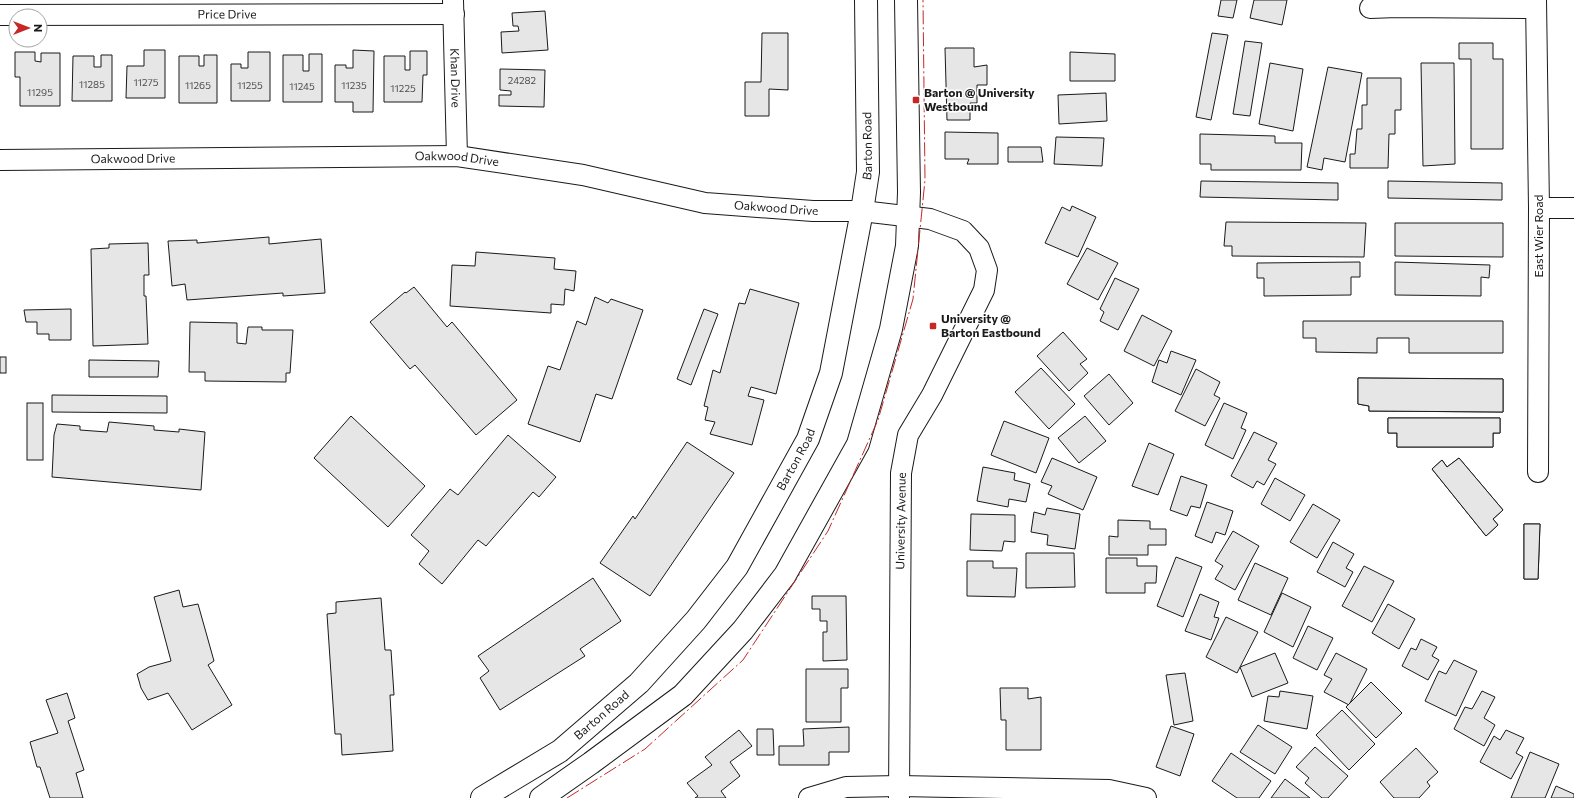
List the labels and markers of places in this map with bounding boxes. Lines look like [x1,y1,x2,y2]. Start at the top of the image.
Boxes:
place label: Barton @ University Westbound [924,85,1035,113]
marker: Barton @ University Westbound [911,95,921,105]
place label: University @ Barton Eastbound [941,311,1041,339]
marker: University @ Barton Eastbound [928,321,938,331]

